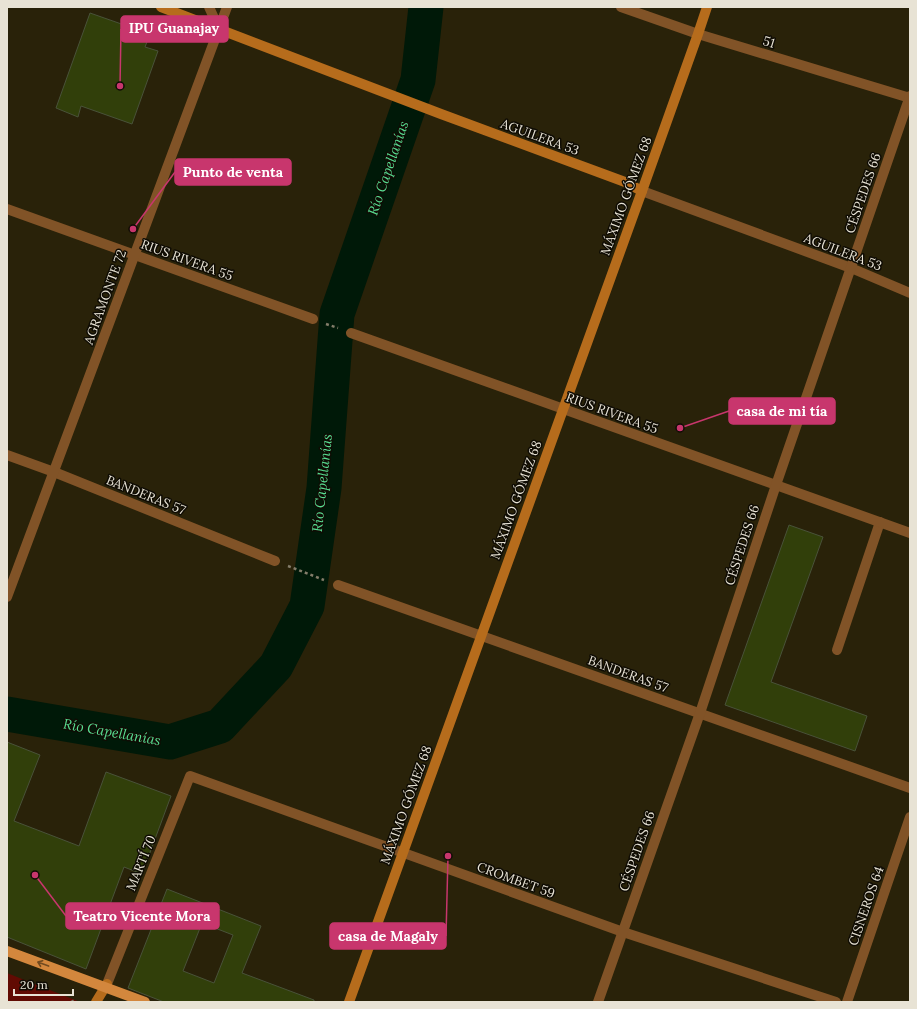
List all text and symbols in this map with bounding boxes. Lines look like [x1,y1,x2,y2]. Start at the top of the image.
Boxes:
callout: IPU Guanajay [121,16,228,42]
text: IPU Guanajay [129,19,220,37]
street label: 51 [761,32,777,52]
street label: AGUILERA 53 [497,115,582,159]
water label: Río Capellanías [363,118,413,218]
street label: MÁXIMO GÓMEZ 68 [597,134,655,258]
street label: CÉSPEDES 66 [841,151,885,235]
callout: Punto de venta [175,159,291,185]
text: Punto de venta [183,163,284,181]
street label: AGUILERA 53 [801,229,885,275]
street label: RIUS RIVERA 55 [139,235,235,285]
street label: AGRAMONTE 72 [80,247,130,348]
street label: RIUS RIVERA 55 [564,388,660,438]
callout: casa de mi tía [729,398,835,424]
text: casa de mi tía [737,402,828,420]
water label: Río Capellanías [308,433,336,533]
street label: MÁXIMO GÓMEZ 68 [487,438,545,562]
street label: BANDERAS 57 [104,471,188,519]
street label: CÉSPEDES 66 [721,502,763,588]
street label: BANDERAS 57 [586,652,670,696]
water label: Río Capellanías [62,715,162,749]
street label: MÁXIMO GÓMEZ 68 [377,743,435,867]
street label: CÉSPEDES 66 [615,809,659,893]
street label: MARTÍ 70 [122,833,160,893]
street label: CROMBET 59 [475,858,557,902]
street label: CISNEROS 64 [845,864,887,948]
callout: Teatro Vicente Mora [66,903,219,929]
text: Teatro Vicente Mora [73,907,211,925]
callout: casa de Magaly [330,923,446,949]
text: casa de Magaly [338,927,438,945]
one-way arrow [37,960,49,968]
scale bar [14,971,73,997]
text: 20 m [20,977,48,992]

